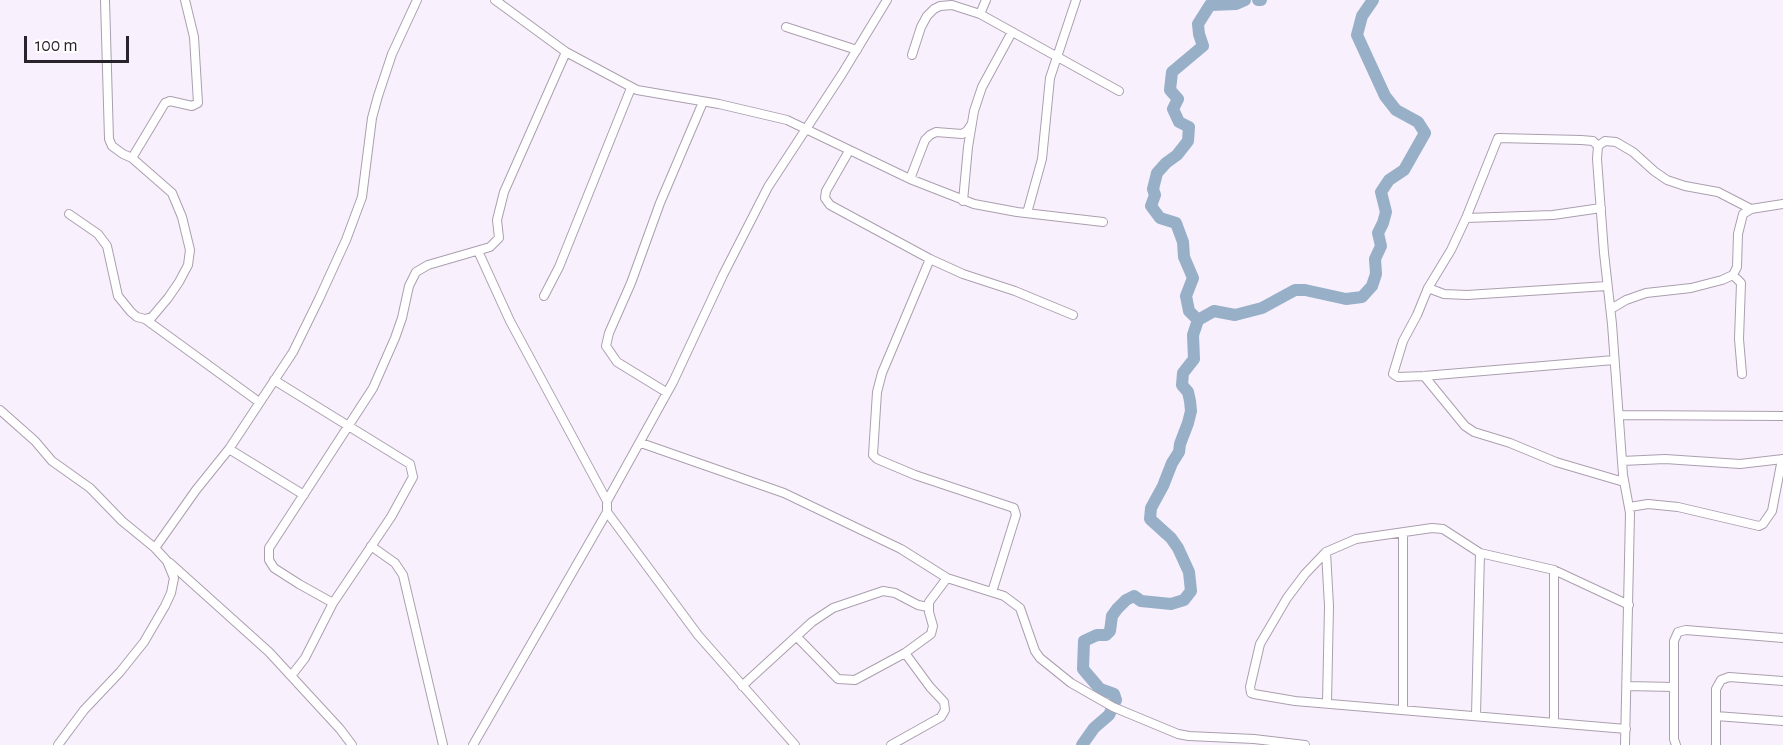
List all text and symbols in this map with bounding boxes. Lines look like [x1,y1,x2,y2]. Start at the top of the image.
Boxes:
scale bar [27,24,132,62]
text: 100 m [35,37,78,55]

